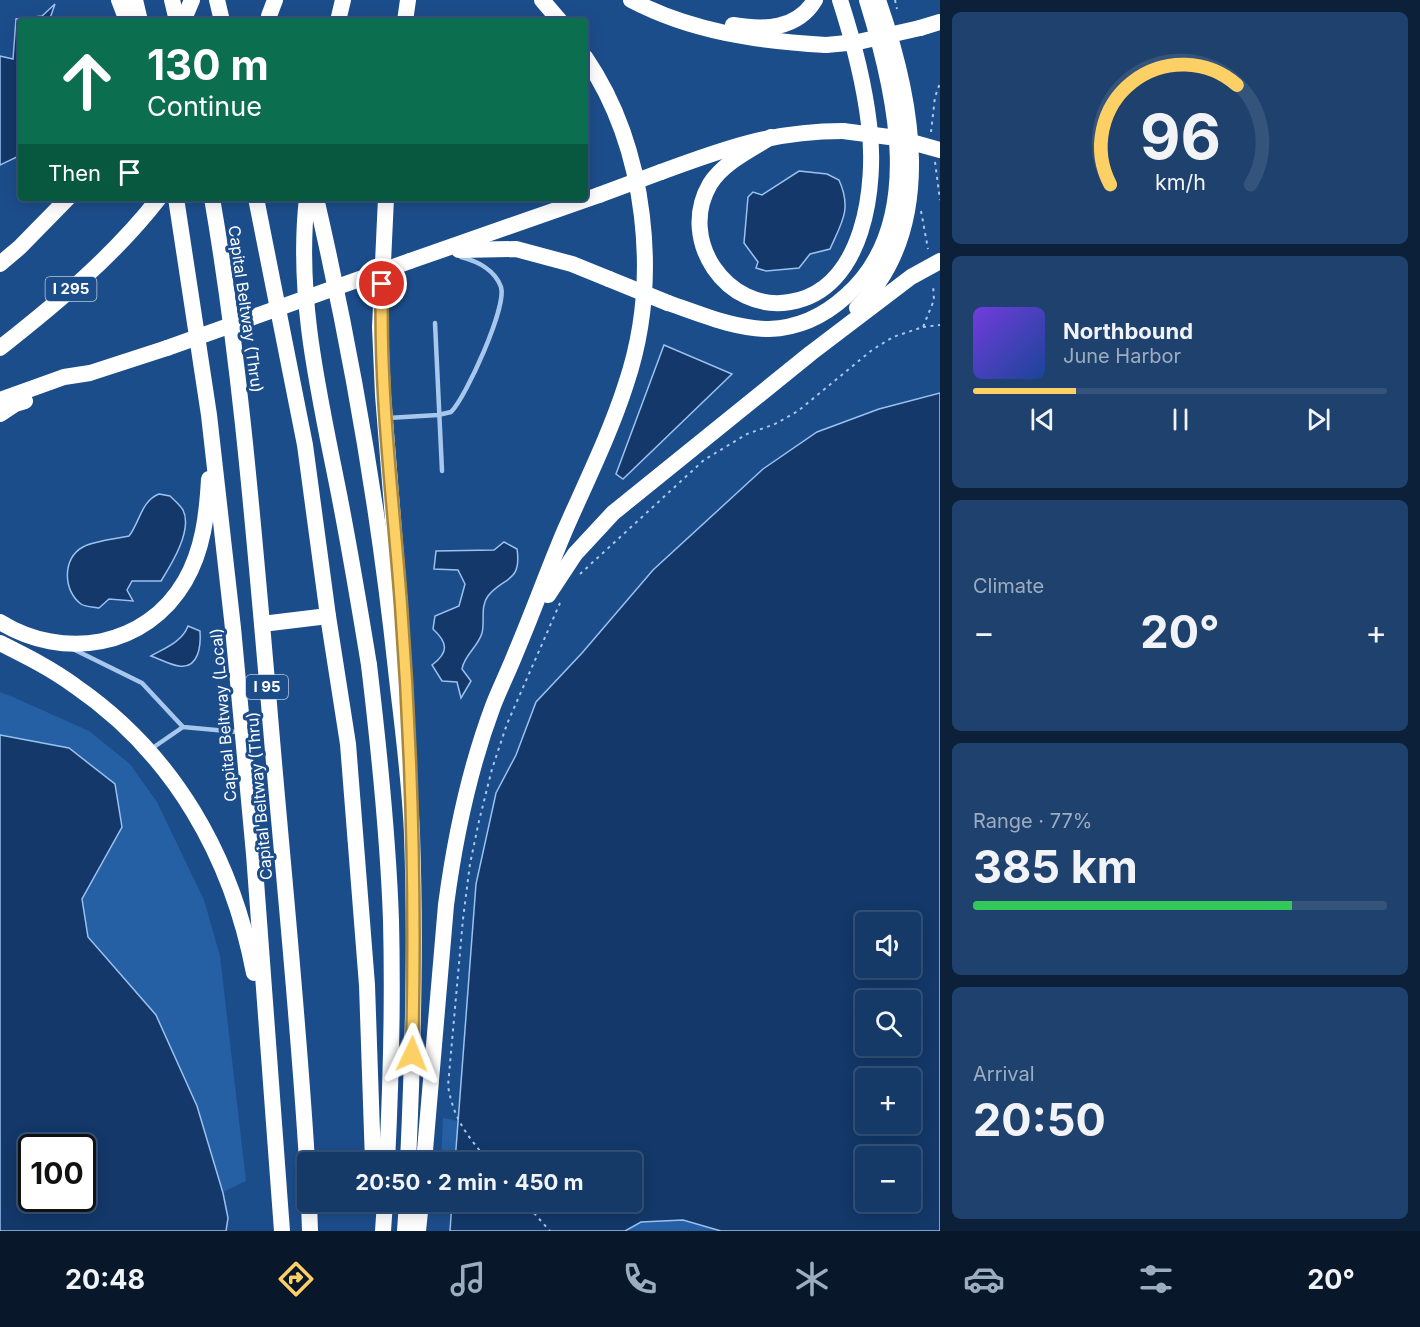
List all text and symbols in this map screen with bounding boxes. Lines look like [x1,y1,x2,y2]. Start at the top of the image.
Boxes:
text: 130 m [147,39,269,90]
icon: ahead [48,42,126,120]
text: Continue [147,90,262,123]
text: 96 [1139,99,1221,174]
icon: arrive [113,156,146,189]
text: Then [48,160,101,186]
text: km/h [1155,169,1205,195]
street label: Capital Beltway (Thru) [224,224,268,394]
pin [356,258,407,309]
icon: arrive [365,267,398,300]
road number: I 295 [46,277,97,301]
text: Northbound [1063,318,1193,344]
text: June Harbor [1063,344,1181,368]
icon: previous [1026,403,1059,436]
icon: pause [1164,403,1197,436]
icon: next [1302,403,1335,436]
text: Climate [973,574,1044,598]
text: 20° [1140,604,1220,659]
text: − [973,612,995,652]
text: + [1365,612,1387,652]
street label: Capital Beltway (Local) [205,627,241,803]
road number: I 95 [246,675,288,699]
street label: Capital Beltway (Thru) [242,711,276,881]
text: Range · 77% [973,809,1092,833]
text: 385 km [973,839,1138,894]
map controls [855,912,921,1212]
button: sound [855,912,921,978]
button: search [855,990,921,1056]
position arrow [380,1022,444,1086]
text: Arrival [973,1062,1035,1086]
button: + [855,1068,921,1134]
text: 20:50 [973,1092,1106,1147]
speed limit sign: 100 [18,1134,96,1212]
button: − [855,1146,921,1212]
text: 20:50 · 2 min · 450 m [355,1169,584,1195]
icon: directions [275,1258,317,1300]
icon: music [447,1258,489,1300]
icon: phone [619,1258,661,1300]
icon: climate [791,1258,833,1300]
icon: car [963,1258,1005,1300]
icon: filters [1135,1258,1177,1300]
text: 20:48 [65,1263,145,1296]
text: 20° [1307,1263,1355,1296]

